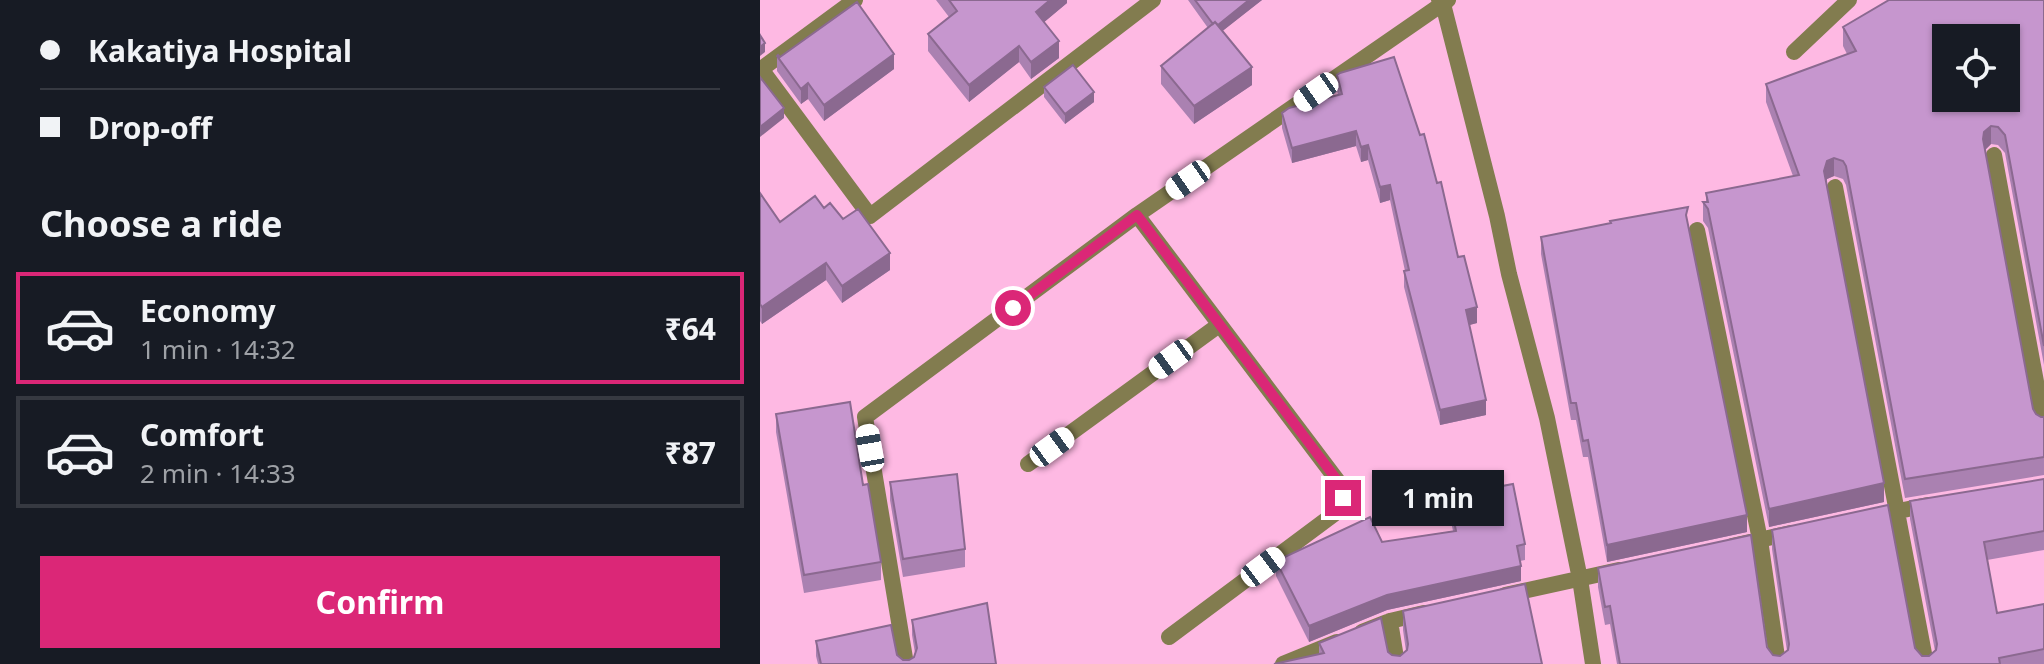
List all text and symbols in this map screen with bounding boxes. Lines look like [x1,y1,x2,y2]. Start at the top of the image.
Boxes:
map controls [1932,24,2020,112]
button: locate [1932,24,2020,112]
text: Kakatiya Hospital [88,30,352,71]
car [1289,68,1343,116]
text: Drop-off [88,107,212,148]
car [1161,156,1215,204]
text: Choose a ride [40,199,282,248]
text: Economy [140,290,276,331]
route start [995,290,1031,326]
icon: car [44,292,116,364]
text: ₹64 [665,308,716,349]
text: 1 min · 14:32 [140,331,296,367]
car [1145,335,1197,383]
text: Comfort [140,414,264,455]
icon: car [44,416,116,488]
car [854,422,886,474]
car [1026,423,1078,471]
text: ₹87 [665,432,716,473]
text: 2 min · 14:33 [140,455,296,491]
callout: 1 min [1371,470,1503,526]
route end [1325,480,1361,516]
text: 1 min [1402,480,1474,516]
car [1237,543,1289,591]
button: Confirm [40,556,720,648]

